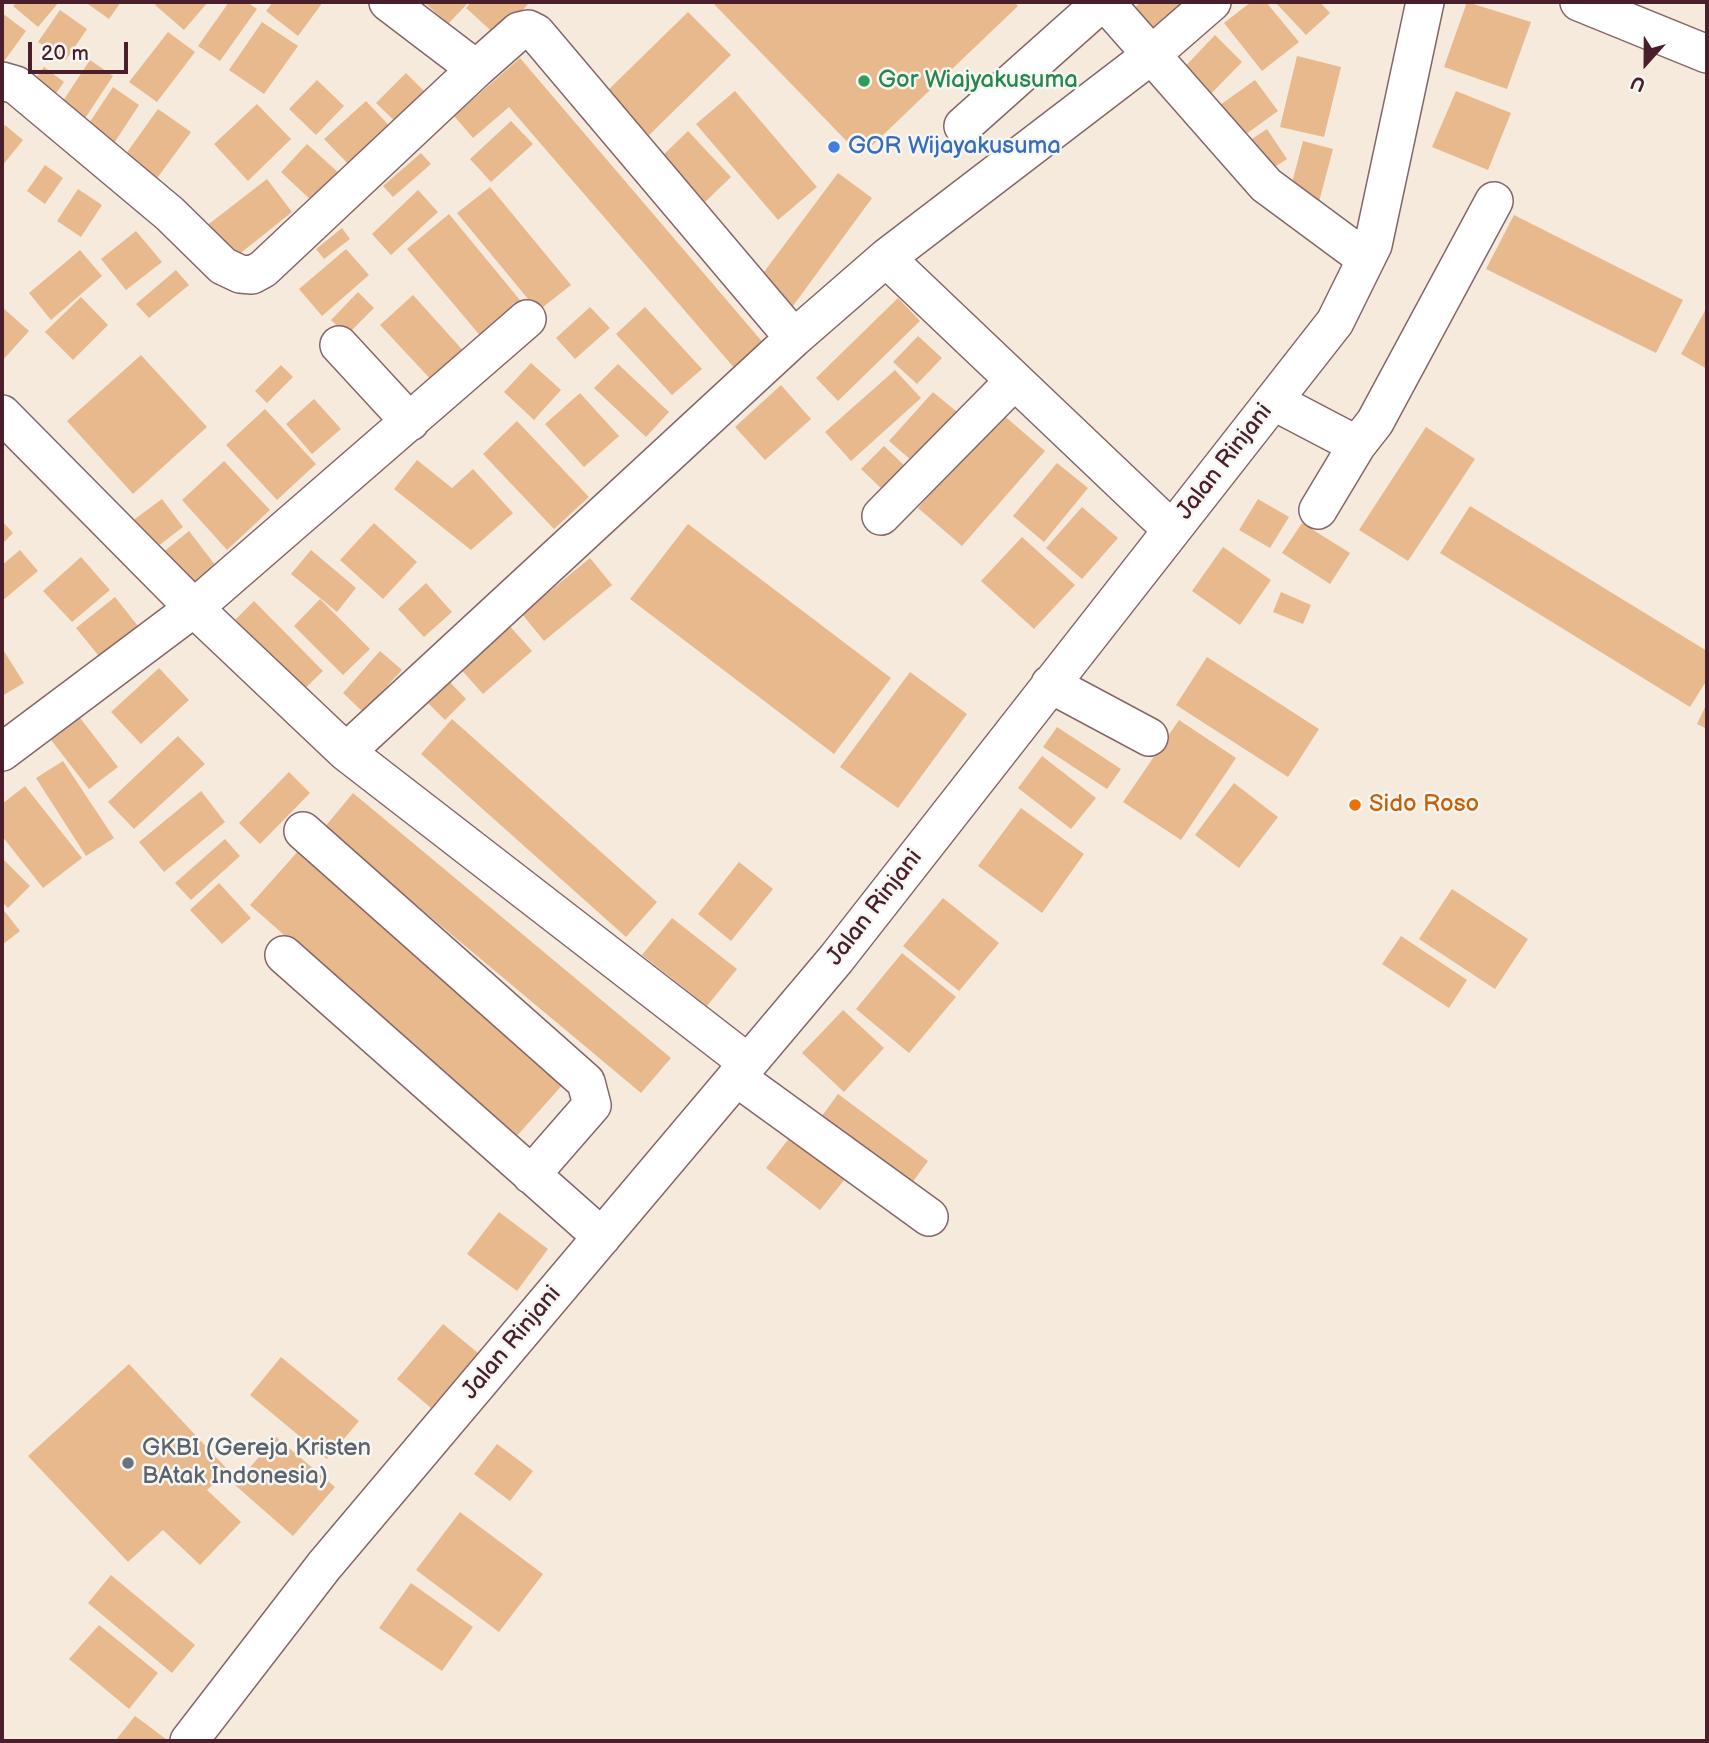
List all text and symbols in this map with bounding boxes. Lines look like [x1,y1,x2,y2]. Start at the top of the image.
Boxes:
scale bar [32,28,131,72]
north arrow [1611,28,1681,98]
text: 20 m [41,41,89,66]
place label: Gor Wiajyakusuma [878,67,1078,95]
text: U [1628,70,1649,96]
marker: Gor Wiajyakusuma [856,73,872,89]
place label: GOR Wijayakusuma [848,133,1061,161]
marker: GOR Wijayakusuma [826,139,842,155]
street label: Jalan Rinjani [1171,398,1279,526]
place label: Sido Roso [1369,791,1479,819]
marker: Sido Roso [1347,797,1363,813]
street label: Jalan Rinjani [821,844,929,972]
street label: Jalan Rinjani [456,1280,568,1406]
place label: GKBI (Gereja Kristen BAtak Indonesia) [142,1435,371,1491]
marker: GKBI (Gereja Kristen BAtak Indonesia) [120,1455,136,1471]

